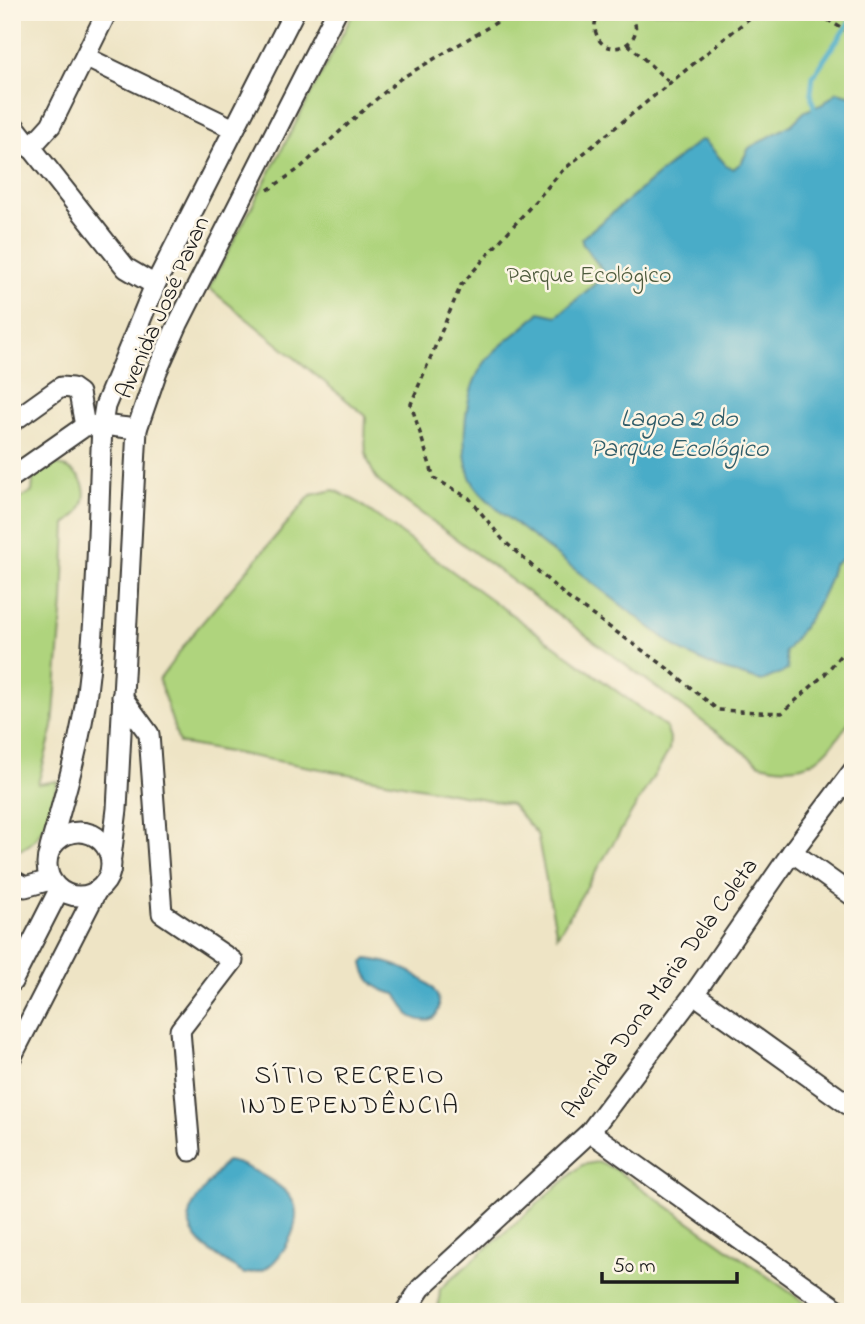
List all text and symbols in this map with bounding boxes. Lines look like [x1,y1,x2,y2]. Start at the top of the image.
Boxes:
street label: Avenida José Pavan [108,211,220,405]
park label: Parque Ecológico [507,259,671,294]
water label: Lagoa 2 do Parque Ecológico [590,401,770,469]
street label: Avenida Dona Maria Dela Coleta [554,851,768,1127]
district label: SÍTIO RECREIO INDEPENDÊNCIA [240,1058,460,1126]
scale bar [602,1240,737,1284]
text: 50 m [613,1252,656,1282]

